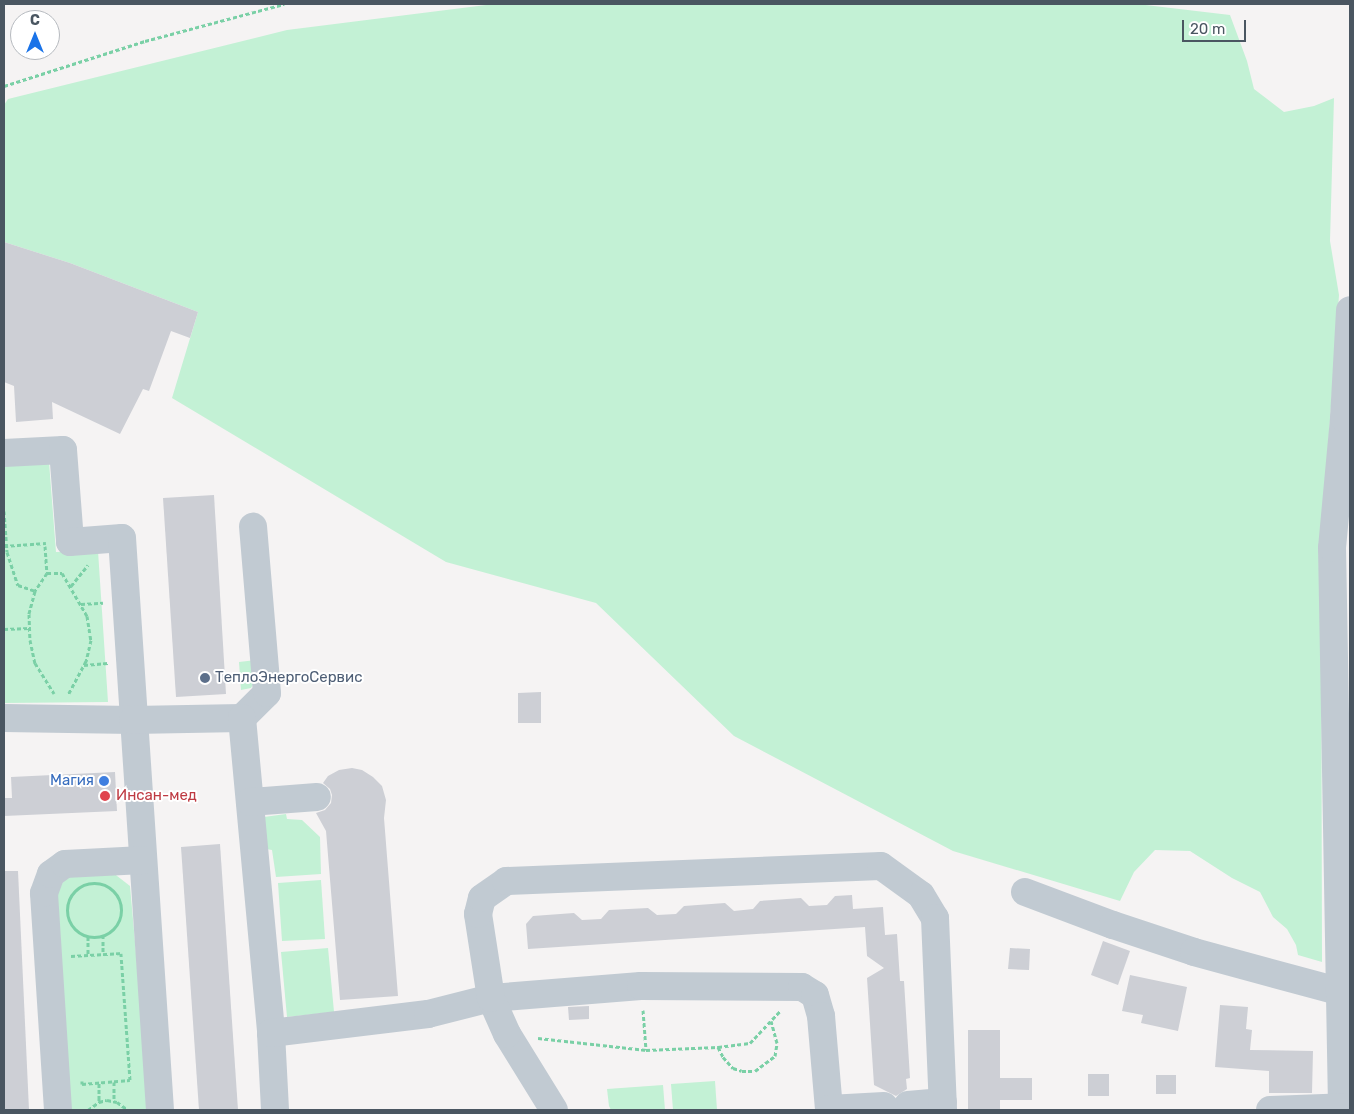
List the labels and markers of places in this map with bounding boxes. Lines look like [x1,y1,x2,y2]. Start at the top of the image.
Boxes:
place label: ТеплоЭнергоСервис [215,669,362,687]
marker: ТеплоЭнергоСервис [199,672,211,684]
place label: Магия [50,772,94,790]
marker: Магия [98,775,110,787]
place label: Инсан-мед [116,787,197,805]
marker: Инсан-мед [98,789,112,803]

